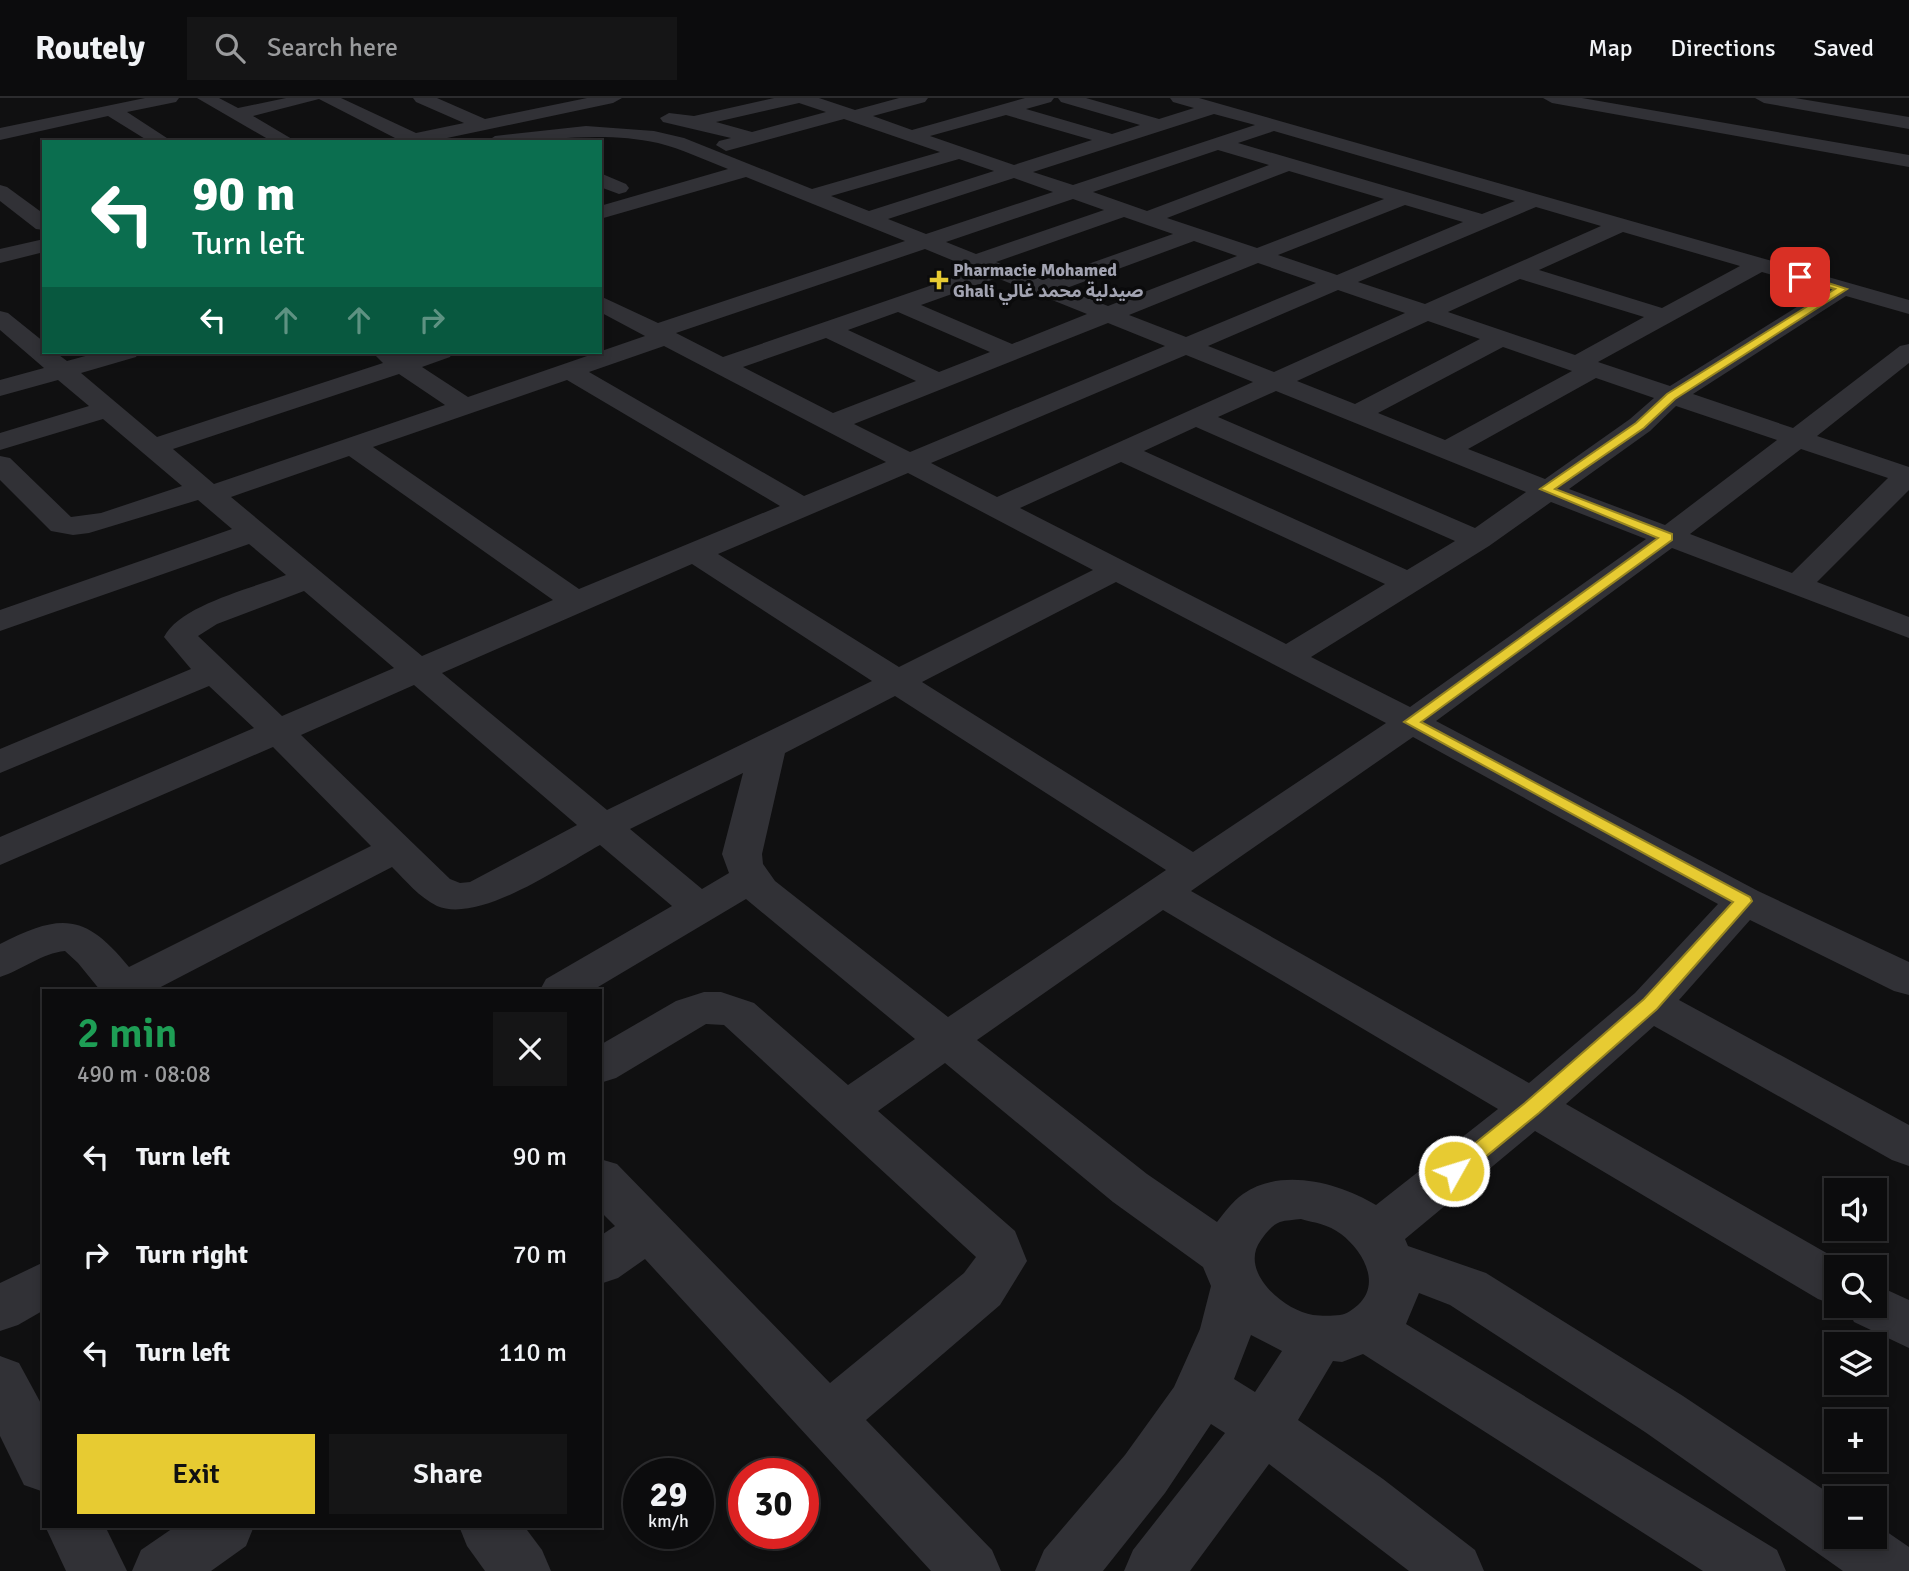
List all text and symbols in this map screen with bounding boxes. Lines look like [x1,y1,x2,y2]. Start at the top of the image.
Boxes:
search box [187,17,677,80]
text: Routely [35,28,145,69]
icon: search [211,29,249,67]
text: Search here [267,32,398,64]
text: Map [1588,33,1633,63]
text: Directions [1671,33,1776,63]
text: Saved [1814,33,1874,63]
text: 90 m [192,164,295,224]
icon: left [77,168,168,259]
text: Turn left [192,224,305,263]
pin [1770,247,1830,307]
icon: arrive [1781,258,1819,296]
place label: Pharmacie Mohamed Ghali صيدلية محمد غالي [953,259,1144,305]
marker: Pharmacie Mohamed Ghali صيدلية محمد غالي [931,272,947,288]
icon: left [194,301,232,339]
icon: ahead [267,301,305,339]
icon: ahead [340,301,378,339]
icon: right [413,301,451,339]
text: 2 min [77,1008,178,1059]
button: close [493,1012,567,1086]
text: 490 m · 08:08 [77,1060,211,1089]
position arrow [1417,1134,1491,1208]
icon: left [77,1138,115,1176]
text: Turn left [136,1141,230,1173]
text: 90 m [512,1141,567,1173]
map controls [1824,1178,1887,1549]
button: sound [1824,1178,1887,1241]
icon: right [77,1236,115,1274]
text: Turn right [136,1239,248,1271]
text: 70 m [512,1239,567,1271]
button: search [1824,1255,1887,1318]
button: layers [1824,1332,1887,1395]
icon: left [77,1334,115,1372]
text: Turn left [136,1337,230,1369]
text: 110 m [498,1337,567,1369]
button: + [1824,1409,1887,1472]
button: Exit [77,1434,315,1514]
button: Share [329,1434,567,1514]
speed limit sign: 30 [728,1458,819,1549]
text: 29 [650,1473,687,1516]
button: − [1824,1486,1887,1549]
text: km/h [648,1510,689,1532]

